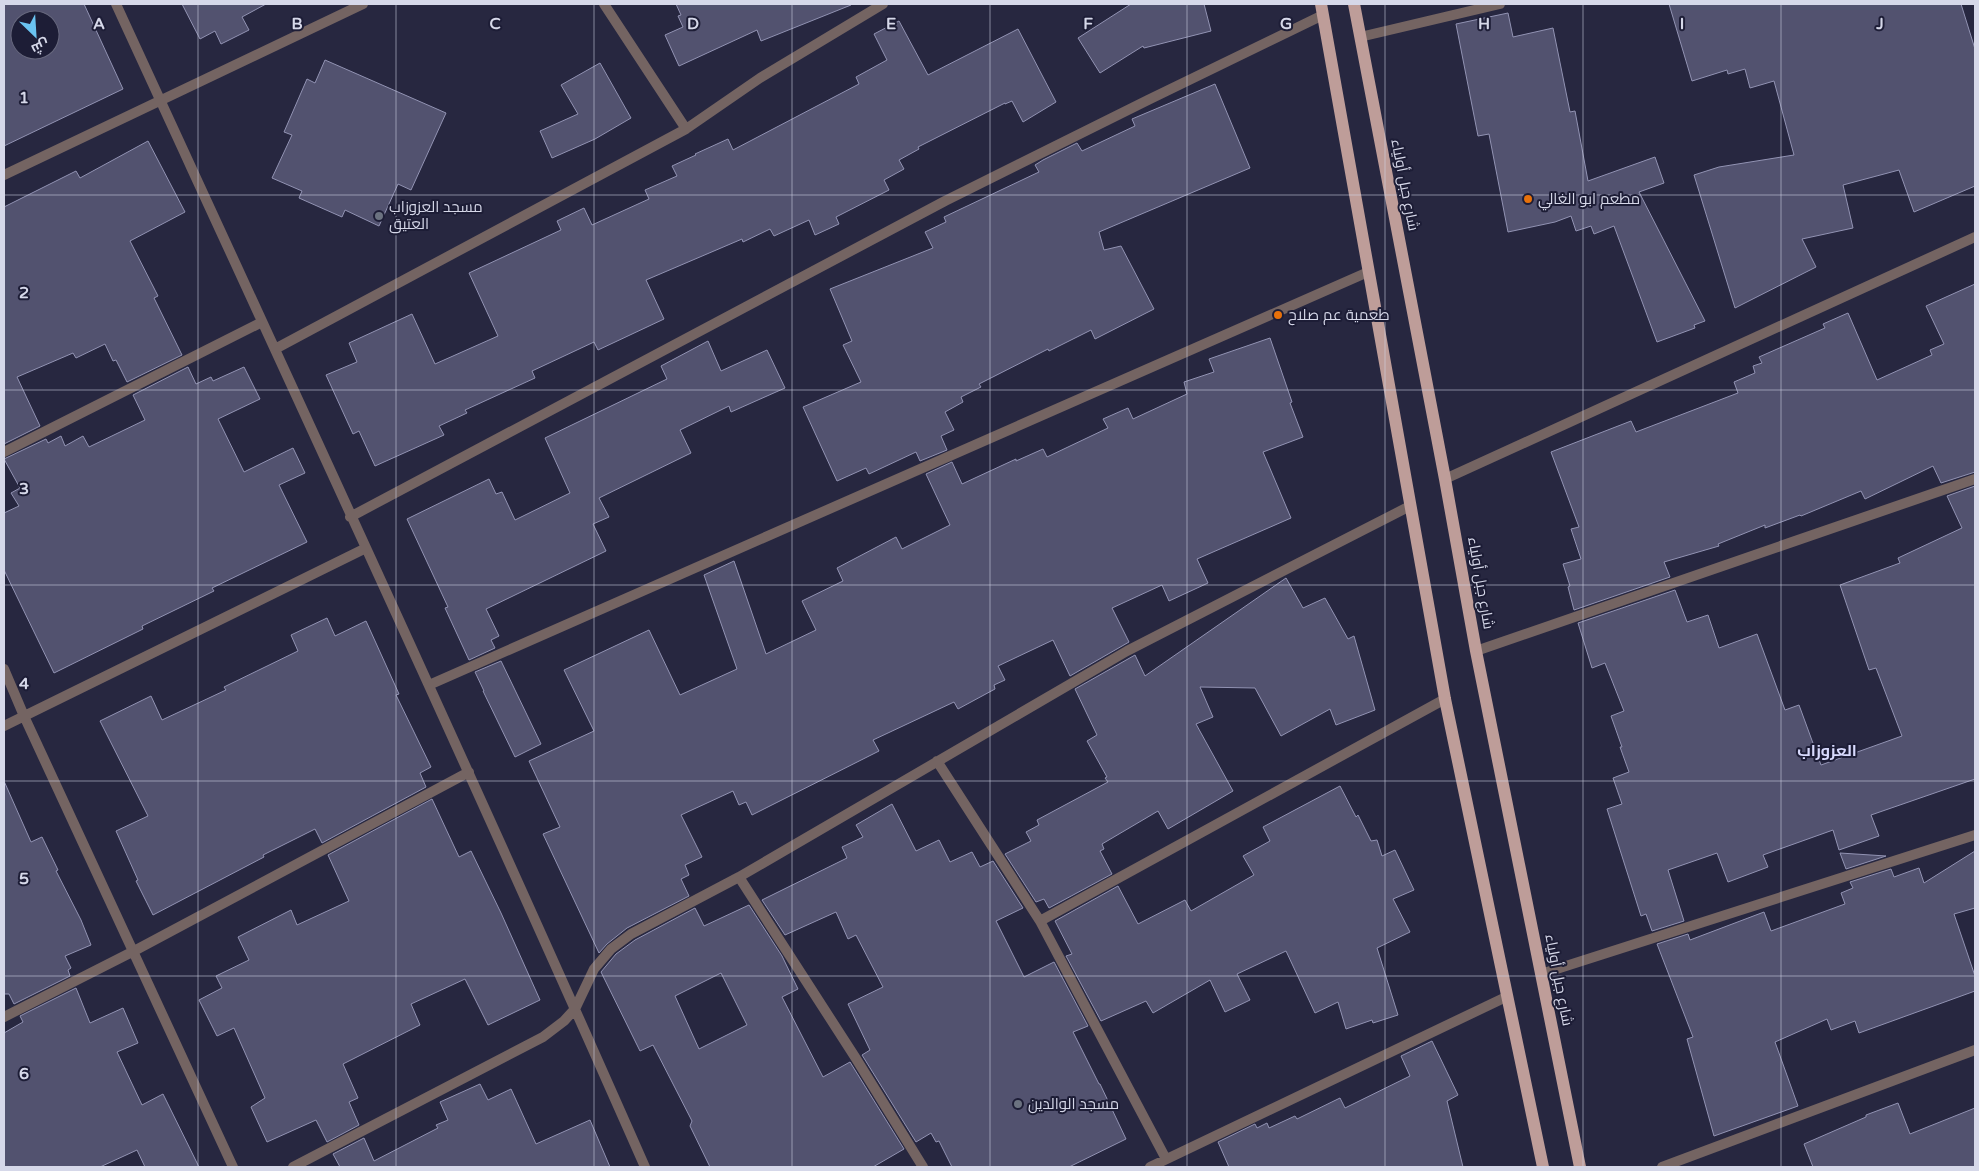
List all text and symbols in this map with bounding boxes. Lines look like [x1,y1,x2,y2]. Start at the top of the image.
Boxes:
north arrow [10,10,60,60]
text: A [93,14,105,34]
text: B [291,14,303,34]
text: C [489,14,501,34]
text: D [687,14,699,34]
text: E [886,14,896,34]
text: F [1083,14,1093,34]
text: G [1280,14,1292,34]
text: H [1478,14,1490,34]
text: I [1680,14,1684,34]
text: J [1875,14,1884,34]
text: ش [29,35,52,58]
text: 1 [19,88,29,108]
street label: شارع جبل أولياء [1385,137,1424,233]
place label: مطعم ابو الغالي [1538,190,1640,211]
marker: مطعم ابو الغالي [1522,193,1534,205]
place label: مسجد العزوزاب العتيق [389,198,483,234]
marker: مسجد العزوزاب العتيق [373,210,385,222]
text: 2 [19,283,29,303]
place label: طعمية عم صلاح [1288,306,1390,326]
marker: طعمية عم صلاح [1272,309,1284,321]
text: 3 [19,479,29,499]
street label: شارع جبل أولياء [1462,535,1499,631]
text: 4 [19,674,29,694]
district label: العزوزاب [1797,741,1857,761]
text: 5 [19,869,29,889]
street label: شارع جبل أولياء [1539,932,1578,1028]
text: 6 [19,1064,29,1084]
place label: مسجد الوالدين [1028,1095,1119,1114]
marker: مسجد الوالدين [1012,1098,1024,1110]

